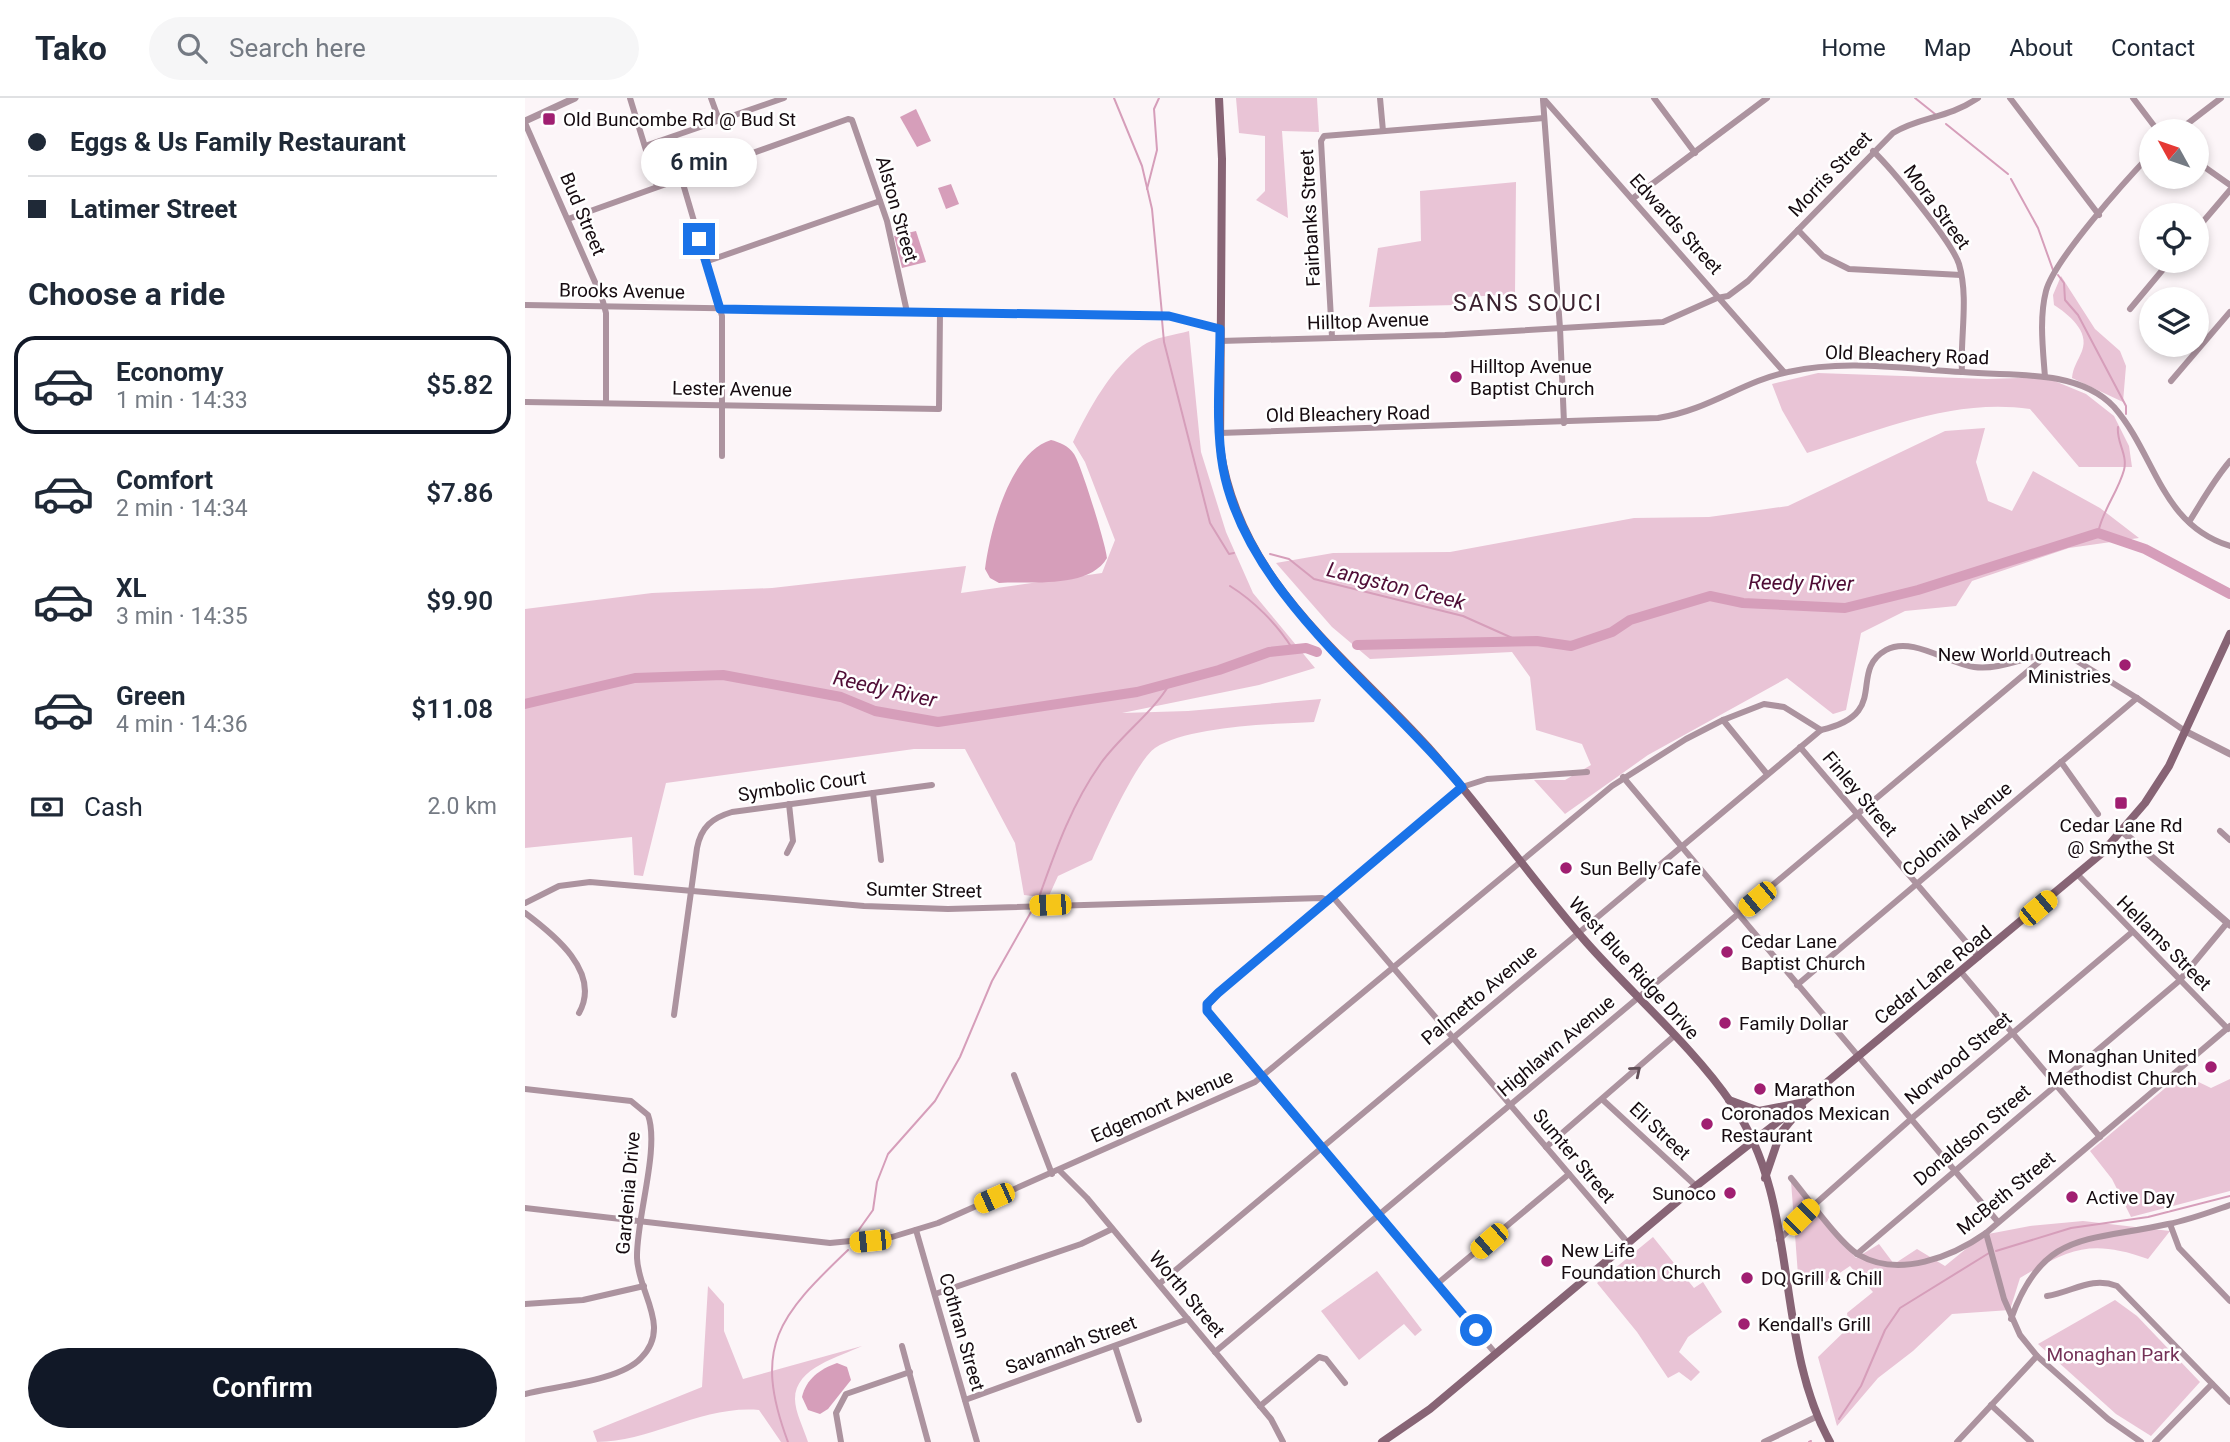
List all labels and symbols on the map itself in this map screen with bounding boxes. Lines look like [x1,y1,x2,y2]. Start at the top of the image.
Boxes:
place label: Old Buncombe Rd @ Bud St [563,108,796,131]
marker: Old Buncombe Rd @ Bud St [541,111,557,127]
north arrow [2139,119,2209,189]
street label: Morris Street [1784,127,1876,221]
callout: 6 min [641,138,757,186]
street label: Fairbanks Street [1295,149,1325,287]
street label: Alston Street [871,153,923,265]
street label: Mora Street [1899,160,1975,254]
street label: Bud Street [555,169,611,259]
street label: Edwards Street [1625,169,1727,279]
route end [683,223,715,255]
street label: Brooks Avenue [559,278,685,304]
district label: SANS SOUCI [1453,290,1603,317]
street label: Hilltop Avenue [1307,307,1429,335]
street label: Old Bleachery Road [1824,341,1990,369]
place label: Hilltop Avenue Baptist Church [1470,355,1594,400]
marker: Hilltop Avenue Baptist Church [1448,369,1464,385]
street label: Lester Avenue [672,376,792,402]
street label: Old Bleachery Road [1266,401,1430,427]
water label: Langston Creek [1324,557,1468,615]
water label: Reedy River [1748,570,1855,596]
place label: New World Outreach Ministries [1938,643,2111,688]
marker: New World Outreach Ministries [2117,657,2133,673]
water label: Reedy River [831,665,940,713]
street label: Finley Street [1818,747,1902,841]
street label: Symbolic Court [736,766,868,806]
street label: Colonial Avenue [1898,777,2016,881]
marker: Cedar Lane Rd @ Smythe St [2113,795,2129,811]
place label: Cedar Lane Rd @ Smythe St [2060,814,2182,859]
place label: Sun Belly Cafe [1580,857,1701,880]
marker: Sun Belly Cafe [1558,860,1574,876]
street label: Sumter Street [866,877,982,903]
car [1735,877,1780,921]
car [2016,886,2061,930]
street label: Hellams Street [2112,891,2216,995]
street label: West Blue Ridge Drive [1564,892,1704,1044]
car [1029,894,1072,916]
street label: Cedar Lane Road [1870,921,1996,1029]
place label: Cedar Lane Baptist Church [1741,930,1865,975]
street label: Palmetto Avenue [1417,940,1541,1050]
marker: Cedar Lane Baptist Church [1719,944,1735,960]
street label: Highlawn Avenue [1493,990,1619,1102]
street label: Norwood Street [1900,1007,2016,1109]
place label: Family Dollar [1739,1012,1849,1035]
marker: Family Dollar [1717,1015,1733,1031]
place label: Monaghan United Methodist Church [2047,1045,2197,1090]
marker: Monaghan United Methodist Church [2203,1059,2219,1075]
street label: Edgemont Avenue [1087,1064,1237,1148]
one-way arrow [1628,1067,1641,1079]
place label: Marathon [1774,1078,1855,1101]
street label: Donaldson Street [1909,1079,2035,1191]
marker: Marathon [1752,1081,1768,1097]
street label: Eli Street [1625,1097,1695,1165]
place label: Coronados Mexican Restaurant [1721,1102,1890,1147]
street label: Sumter Street [1528,1104,1620,1208]
marker: Coronados Mexican Restaurant [1699,1116,1715,1132]
street label: Gardenia Drive [611,1131,645,1255]
street label: McBeth Street [1952,1146,2060,1240]
car [971,1180,1018,1216]
place label: Sunoco [1652,1182,1716,1205]
marker: Sunoco [1722,1185,1738,1201]
place label: Active Day [2086,1186,2175,1209]
marker: Active Day [2064,1189,2080,1205]
car [1779,1195,1824,1239]
car [1467,1219,1512,1263]
car [849,1228,892,1254]
place label: New Life Foundation Church [1561,1239,1721,1284]
street label: Worth Street [1144,1246,1230,1342]
marker: New Life Foundation Church [1539,1253,1555,1269]
place label: DQ Grill & Chill [1761,1267,1882,1290]
street label: Cothran Street [934,1270,990,1394]
marker: DQ Grill & Chill [1739,1270,1755,1286]
street label: Savannah Street [1002,1311,1140,1379]
place label: Kendall's Grill [1758,1313,1871,1336]
route start [1460,1314,1492,1346]
marker: Kendall's Grill [1736,1316,1752,1332]
park label: Monaghan Park [2046,1343,2180,1366]

